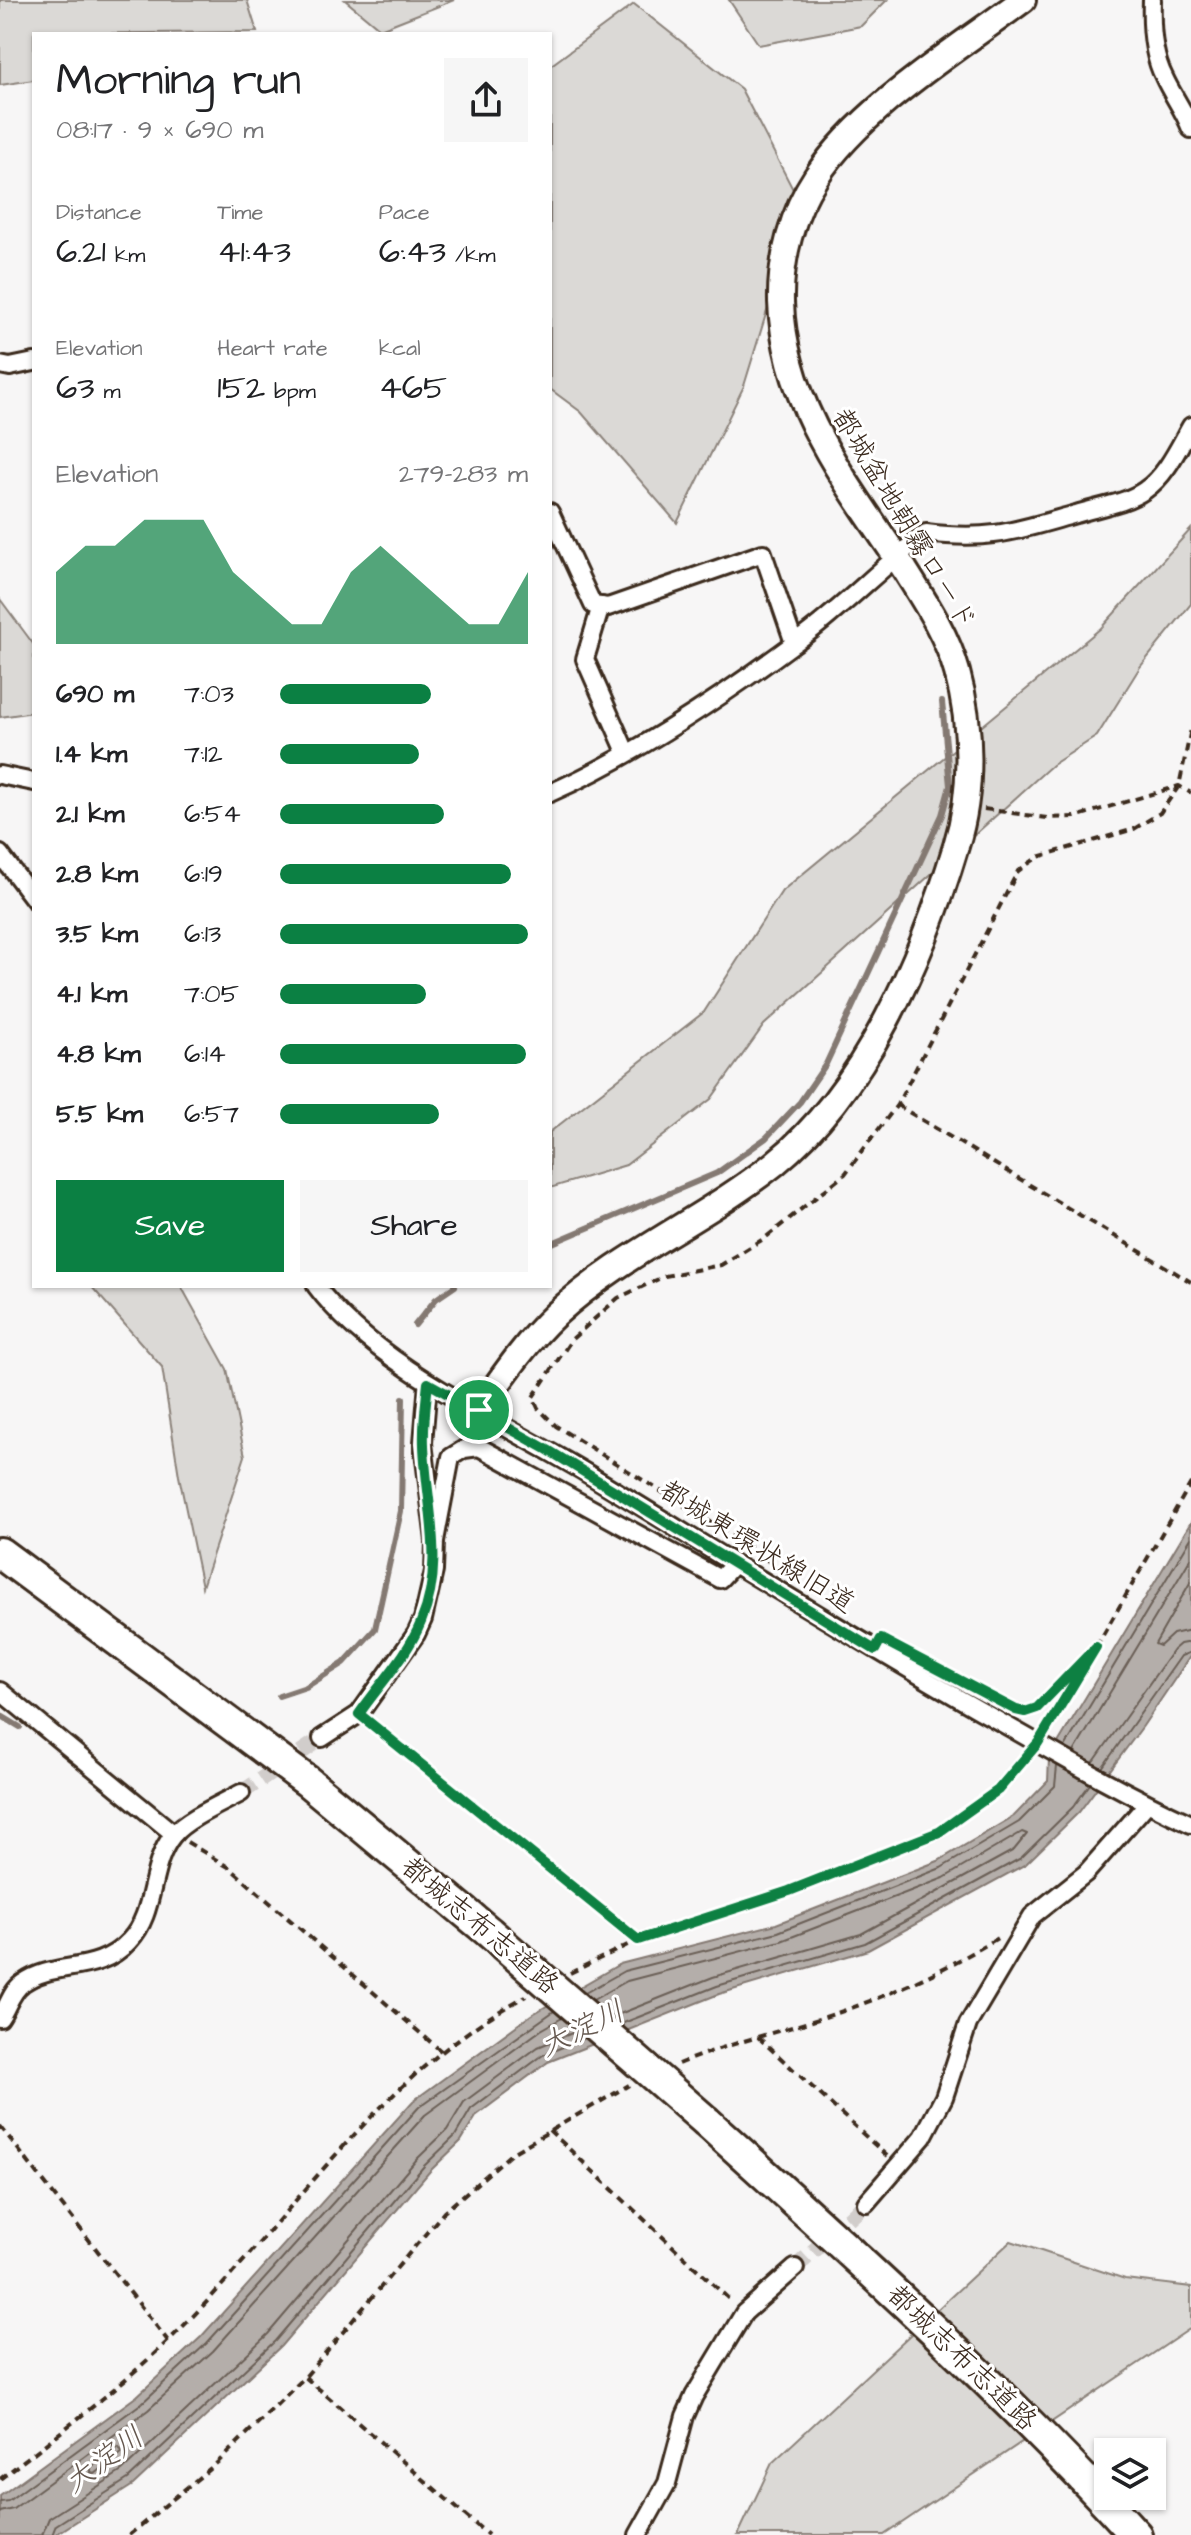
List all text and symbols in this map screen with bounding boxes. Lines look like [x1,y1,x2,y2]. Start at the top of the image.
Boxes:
text: Morning run [56,51,301,112]
button: share [444,58,528,142]
text: 08:17 · 9 × 690 m [56,112,263,148]
text: Distance [56,197,142,228]
text: Time [217,197,263,228]
text: Pace [379,197,430,228]
text: 6.21 [56,228,106,276]
text: 41:43 [217,228,291,276]
text: 6:43 [379,228,446,276]
text: km [106,240,145,271]
text: /km [446,240,496,271]
text: Elevation [56,333,143,364]
text: Heart rate [217,333,328,364]
text: kcal [379,333,421,364]
text: 63 [56,364,95,412]
text: 152 [217,364,265,412]
text: 465 [379,364,447,412]
text: m [95,376,121,407]
text: bpm [265,376,316,407]
street label: 都城盆地朝霧ロード [822,401,986,637]
text: Elevation [56,456,158,492]
text: 279–283 m [399,456,528,492]
text: 690 m [56,676,134,712]
text: 7:03 [184,676,234,712]
text: 1.4 km [56,736,127,772]
text: 7:12 [184,736,223,772]
text: 2.1 km [56,796,124,832]
text: 6:54 [184,796,241,832]
text: 2.8 km [56,856,138,892]
text: 6:19 [184,856,223,892]
text: 3.5 km [56,916,138,952]
text: 6:13 [184,916,221,952]
text: 4.1 km [56,976,127,1012]
text: 7:05 [184,976,239,1012]
text: 4.8 km [56,1036,141,1072]
text: 6:14 [184,1036,226,1072]
text: 5.5 km [56,1096,143,1132]
text: 6:57 [184,1096,239,1132]
button: Save [56,1180,284,1272]
button: Share [300,1180,528,1272]
pin [445,1376,513,1444]
icon: arrive [457,1388,501,1432]
street label: 都城東環状線旧道 [652,1471,862,1623]
street label: 都城志布志道路 [392,1848,568,2004]
water label: 大淀川 [532,1990,632,2068]
street label: 都城志布志道路 [878,2276,1046,2440]
water label: 大淀川 [55,2417,153,2503]
map controls [1094,2438,1166,2510]
button: layers [1094,2438,1166,2510]

